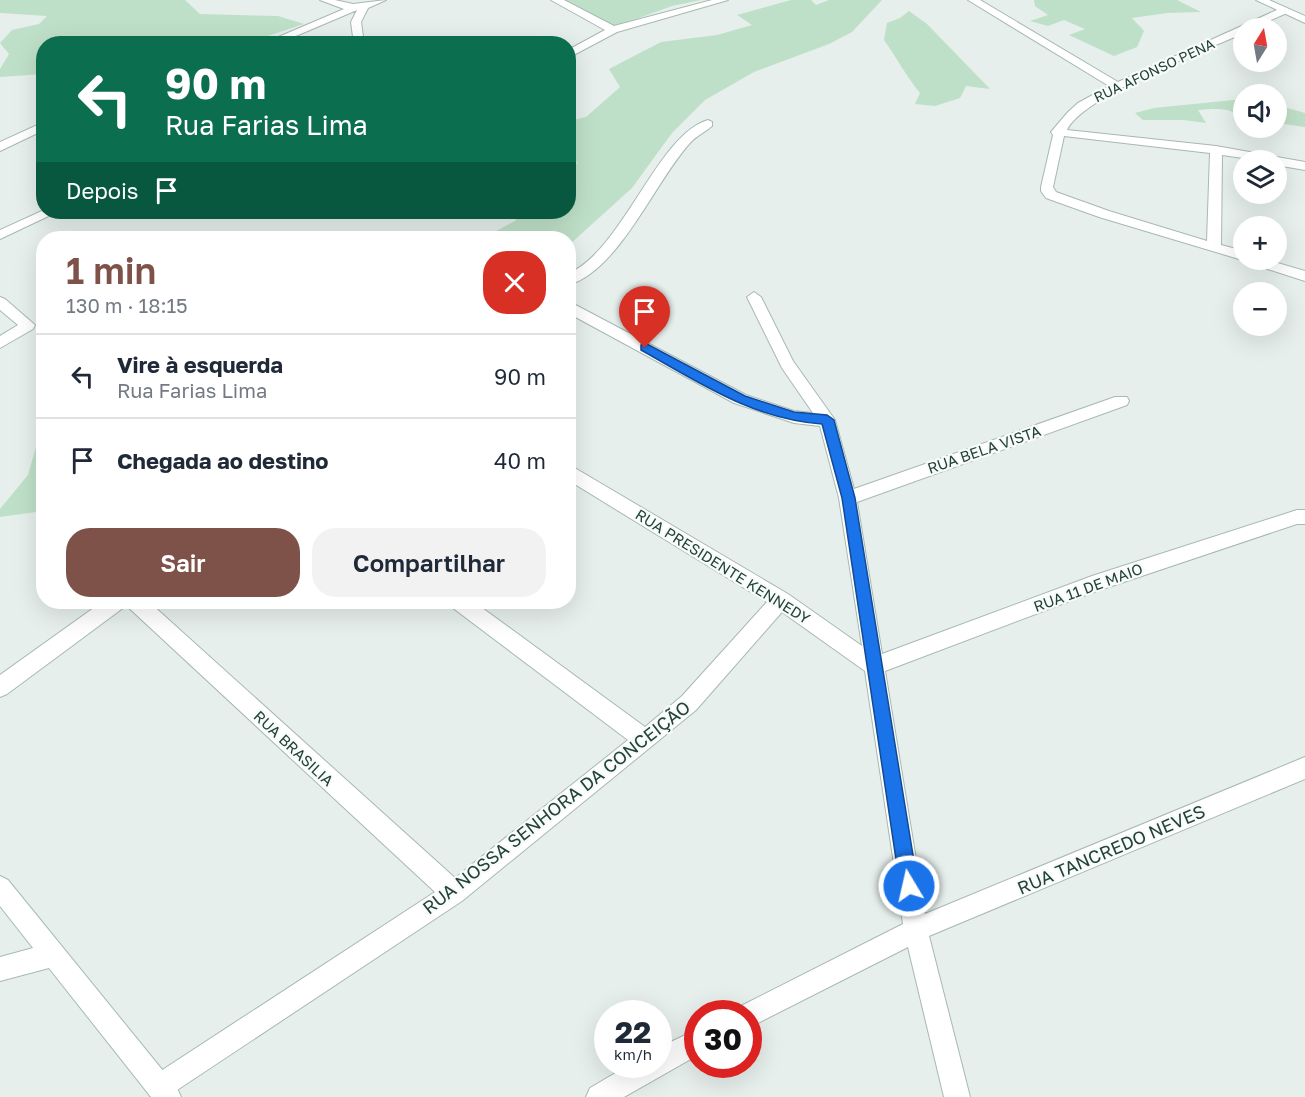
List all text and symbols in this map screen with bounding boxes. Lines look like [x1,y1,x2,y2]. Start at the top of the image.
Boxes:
north arrow [1233,18,1287,72]
map controls [1233,18,1287,336]
street label: RUA AFONSO PENA [1091,34,1218,105]
text: 90 m [165,58,266,108]
icon: left [66,60,144,138]
button: sound [1233,84,1287,138]
text: Rua Farias Lima [165,109,368,141]
button: layers [1233,150,1287,204]
icon: arrive [150,174,183,207]
text: Depois [66,177,138,204]
button: + [1233,216,1287,270]
text: 1 min [66,249,156,292]
button: close [483,251,546,314]
button: − [1233,282,1287,336]
pin [619,286,670,348]
text: 130 m · 18:15 [66,293,188,317]
icon: arrive [628,295,661,328]
text: Vire à esquerda [117,351,283,378]
icon: left [66,360,99,393]
text: 90 m [494,363,546,390]
text: Rua Farias Lima [117,378,267,402]
street label: RUA BELA VISTA [925,421,1043,477]
icon: arrive [66,444,99,477]
text: Chegada ao destino [117,447,329,474]
text: 40 m [494,447,546,474]
street label: RUA PRESIDENTE KENNEDY [632,505,814,627]
button: Sair [66,528,300,597]
button: Compartilhar [312,528,546,597]
street label: RUA 11 DE MAIO [1031,559,1145,615]
street label: RUA NOSSA SENHORA DA CONCEIÇÃO [418,696,694,918]
street label: RUA BRASILIA [251,707,337,789]
street label: RUA TANCREDO NEVES [1014,799,1208,899]
position arrow [877,854,941,918]
speed limit sign: 30 [684,1000,762,1078]
text: 22 [615,1014,651,1050]
text: km/h [614,1045,652,1063]

